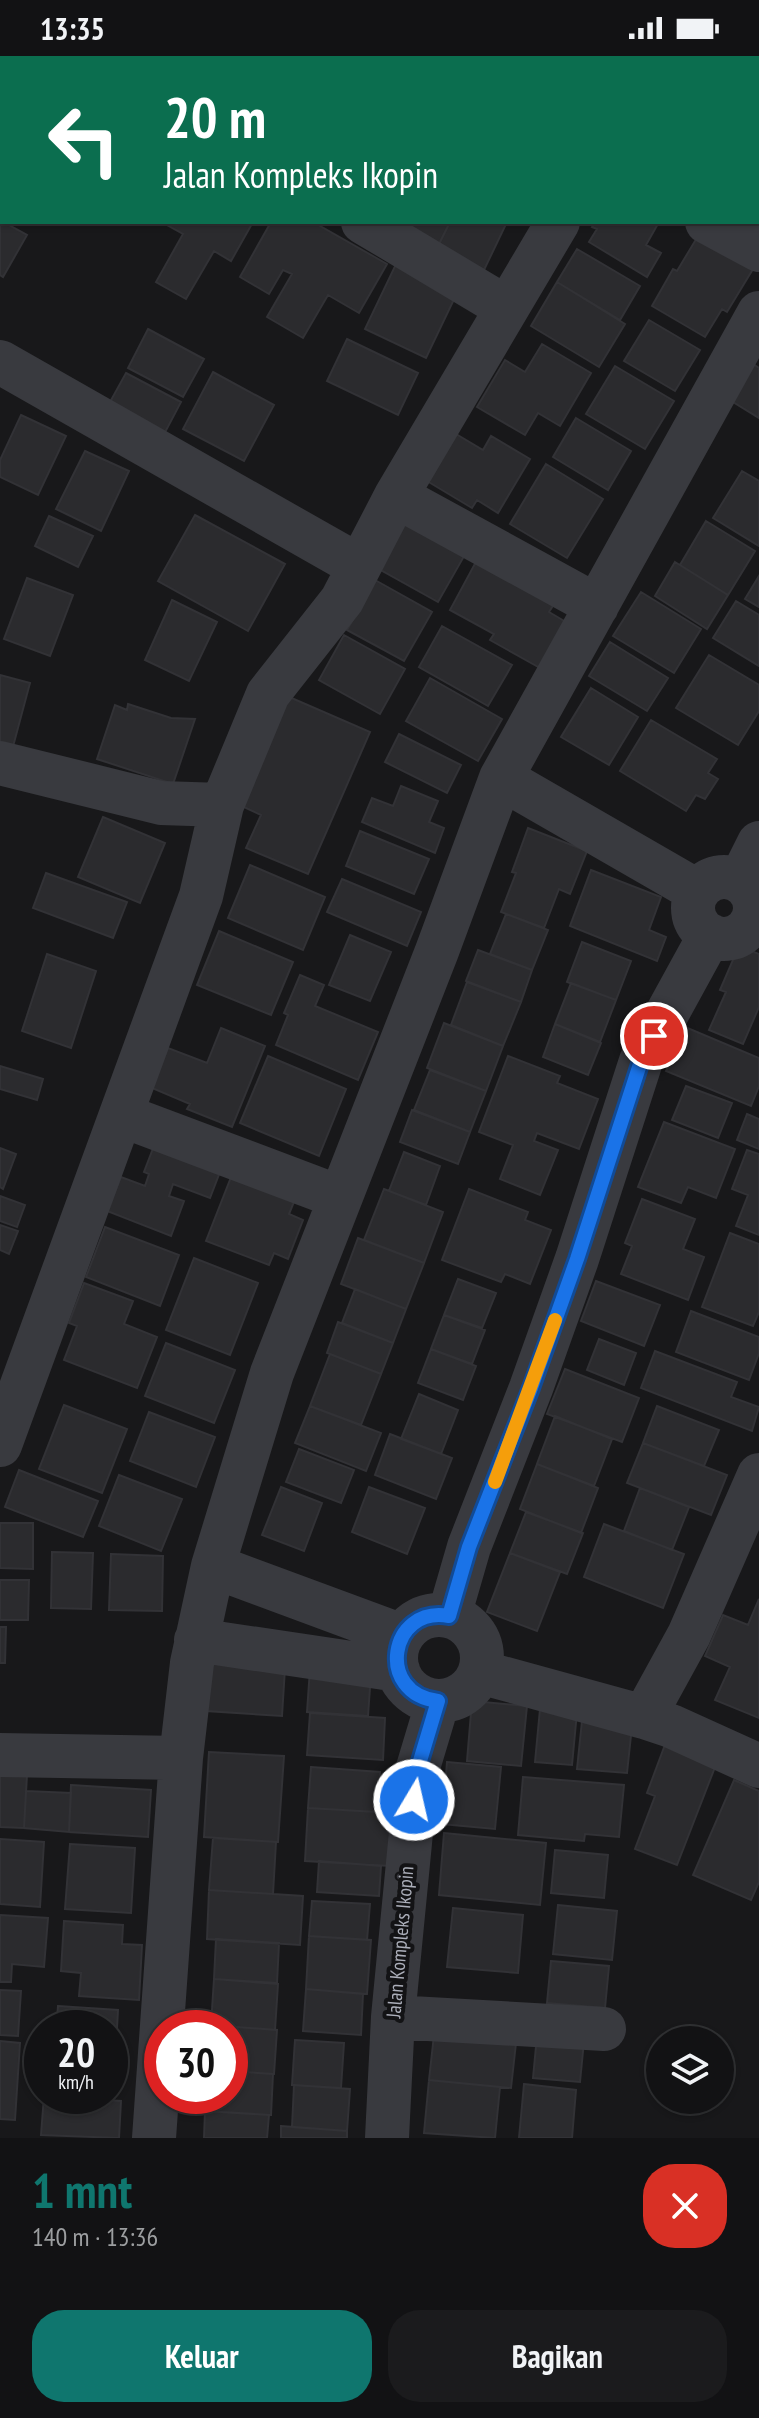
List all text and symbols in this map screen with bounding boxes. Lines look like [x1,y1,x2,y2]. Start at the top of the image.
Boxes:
text: 13:35 [40,9,105,48]
text: 20 m [164,81,266,153]
icon: left [32,88,136,192]
text: Jalan Kompleks Ikopin [164,151,438,198]
pin [620,1002,688,1070]
icon: arrive [632,1014,676,1058]
position arrow [372,1758,456,1842]
street label: Jalan Kompleks Ikopin [380,1865,420,2020]
speed limit sign: 30 [144,2010,248,2114]
text: 20 [57,2026,95,2078]
map controls [646,2026,734,2114]
button: layers [646,2026,734,2114]
text: km/h [58,2069,94,2095]
text: 1 mnt [32,2159,132,2221]
button: close [643,2164,727,2248]
text: 140 m · 13:36 [32,2220,158,2253]
button: Keluar [32,2310,372,2402]
button: Bagikan [388,2310,727,2402]

